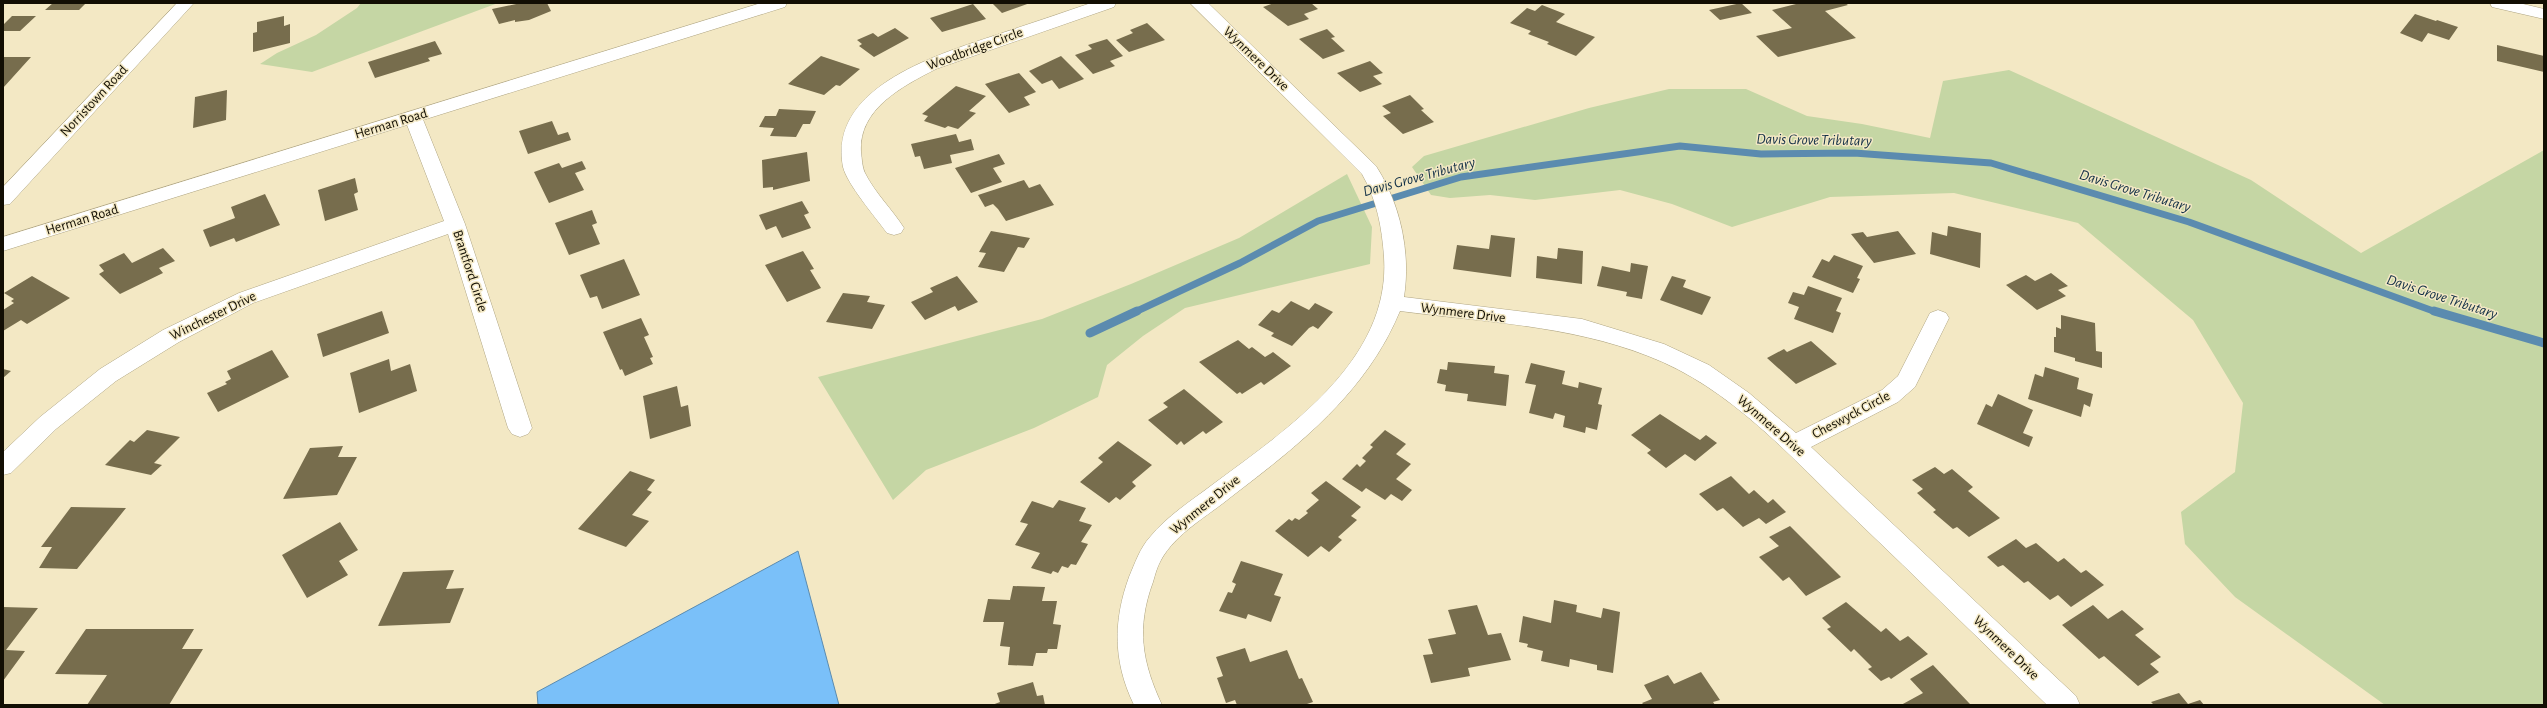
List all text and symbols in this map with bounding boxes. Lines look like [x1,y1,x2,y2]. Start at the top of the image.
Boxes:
street label: Wynmere Drive [1220,24,1292,94]
street label: Woodbridge Circle [925,25,1025,73]
street label: Norristown Road [58,63,130,139]
street label: Herman Road [353,106,429,142]
water label: Davis Grove Tributary [1756,131,1873,149]
water label: Davis Grove Tributary [1361,155,1477,199]
water label: Davis Grove Tributary [2078,167,2193,215]
street label: Herman Road [44,202,120,238]
street label: Brantford Circle [450,228,490,314]
water label: Davis Grove Tributary [2385,272,2500,322]
street label: Winchester Drive [168,289,258,343]
street label: Wynmere Drive [1420,301,1506,325]
street label: Cheswyck Circle [1810,389,1892,441]
street label: Wynmere Drive [1734,393,1808,459]
street label: Wynmere Drive [1167,473,1243,537]
street label: Wynmere Drive [1970,613,2042,683]

